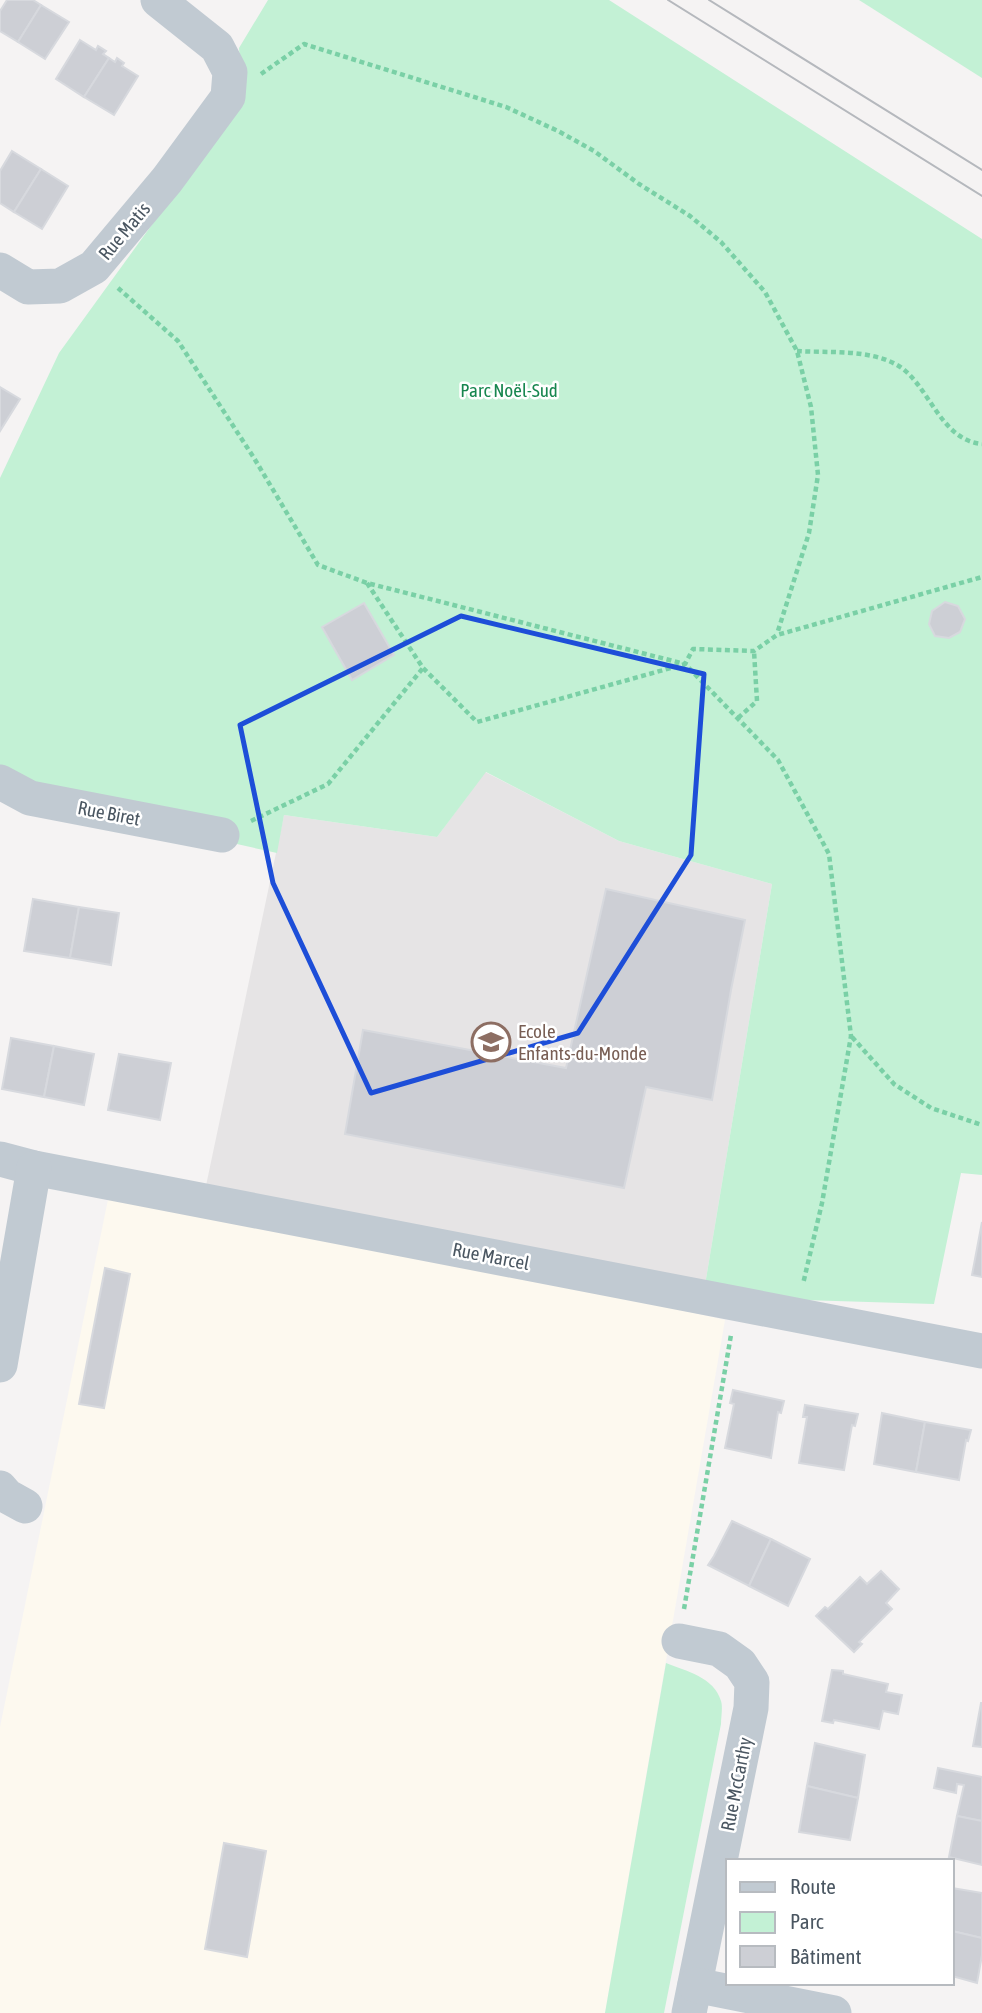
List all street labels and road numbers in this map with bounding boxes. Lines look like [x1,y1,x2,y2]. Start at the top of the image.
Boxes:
street label: Rue Matis [94,198,154,264]
street label: Rue Biret [76,796,142,830]
street label: Rue Marcel [451,1238,531,1274]
street label: Rue McCarthy [716,1735,756,1833]

